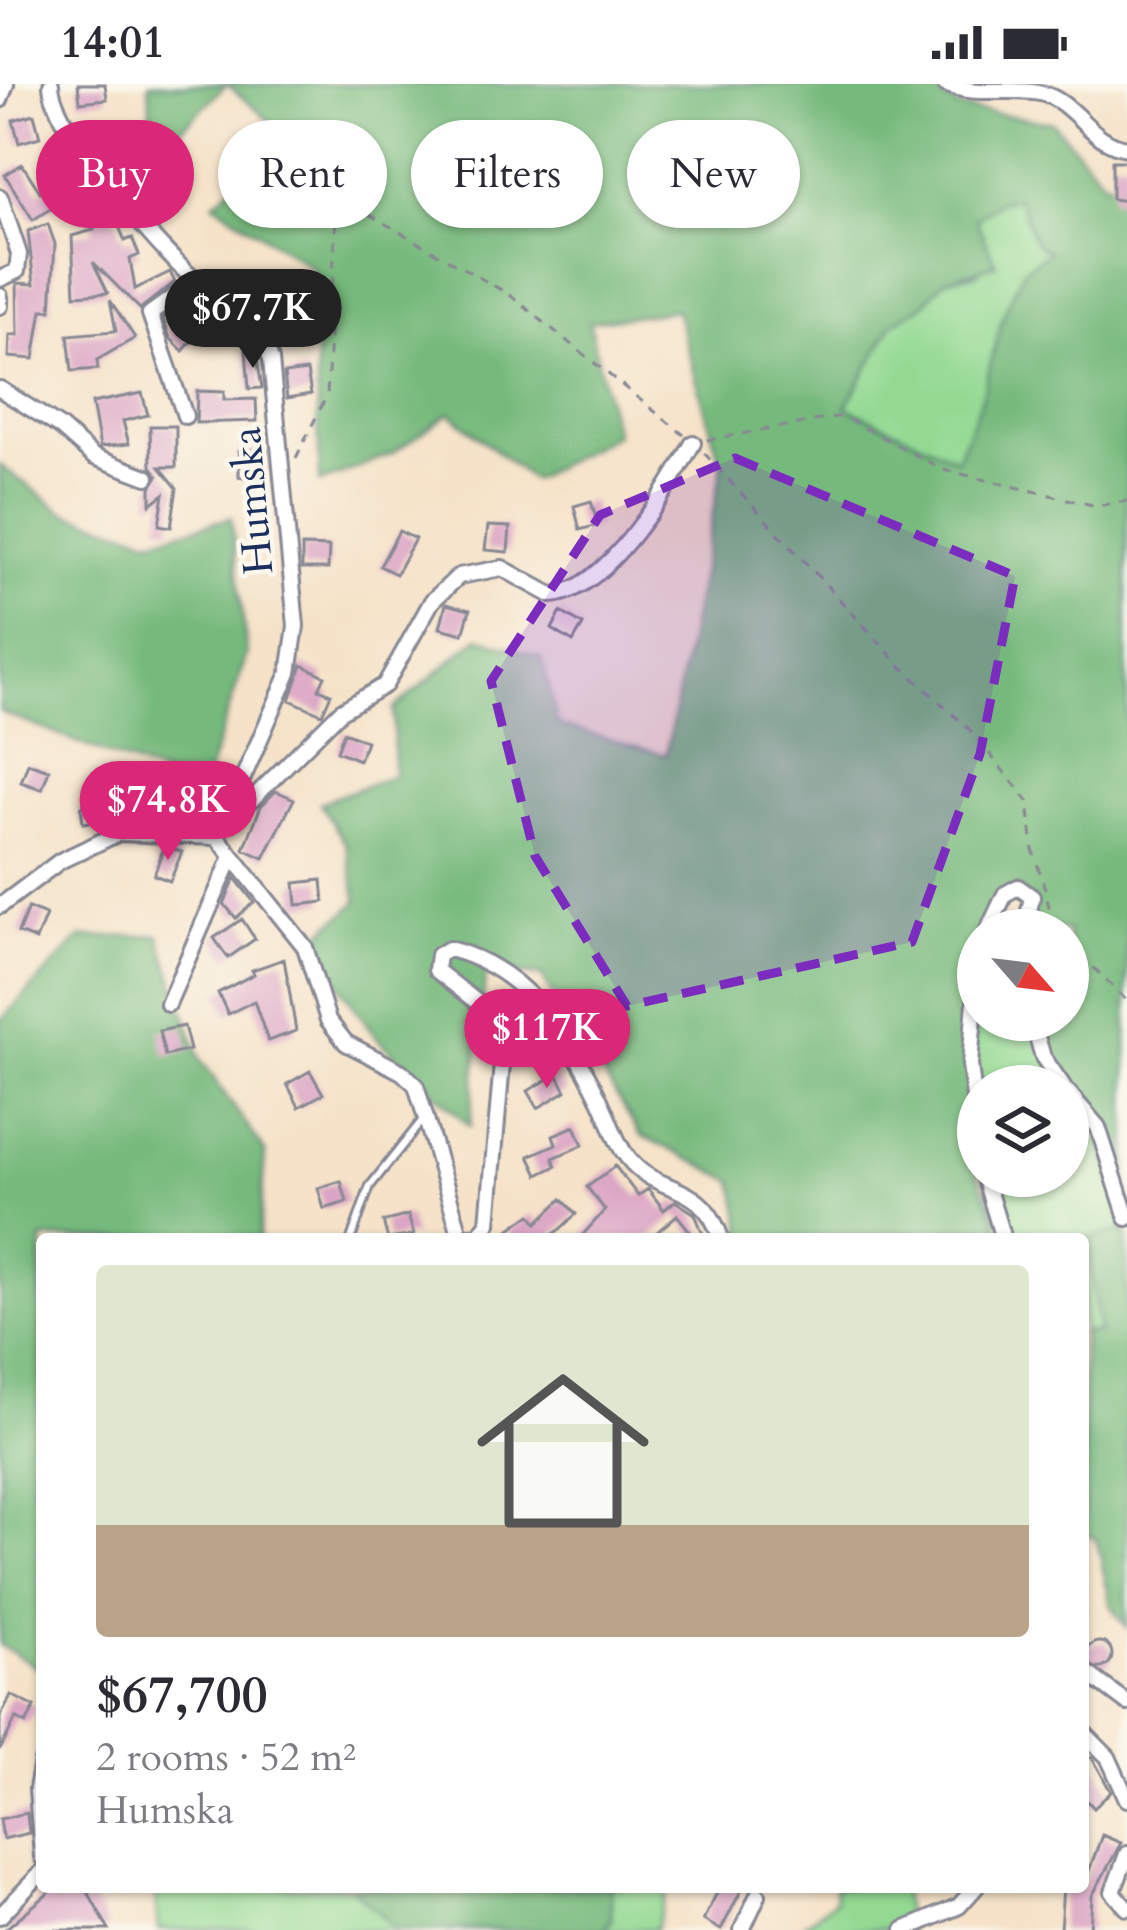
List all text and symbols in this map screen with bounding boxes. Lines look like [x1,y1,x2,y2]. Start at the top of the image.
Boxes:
text: 14:01 [60,12,165,73]
chip: Buy [36,120,194,228]
chip: Rent [218,120,387,228]
chip: Filters [411,120,603,228]
chip: New [627,120,800,228]
pin: $67.7K [155,269,351,371]
text: $67.7K [192,281,314,334]
street label: Humska [218,424,287,577]
pin: $74.8K [70,761,266,863]
text: $74.8K [107,773,229,826]
north arrow [957,909,1089,1041]
map controls [957,909,1089,1197]
pin: $117K [463,989,631,1091]
text: $117K [491,1001,603,1054]
button: layers [957,1065,1089,1197]
icon: home [455,1343,671,1559]
text: $67,700 [96,1661,268,1731]
text: 2 rooms · 52 m² [96,1731,356,1784]
text: Humska [96,1784,234,1837]

